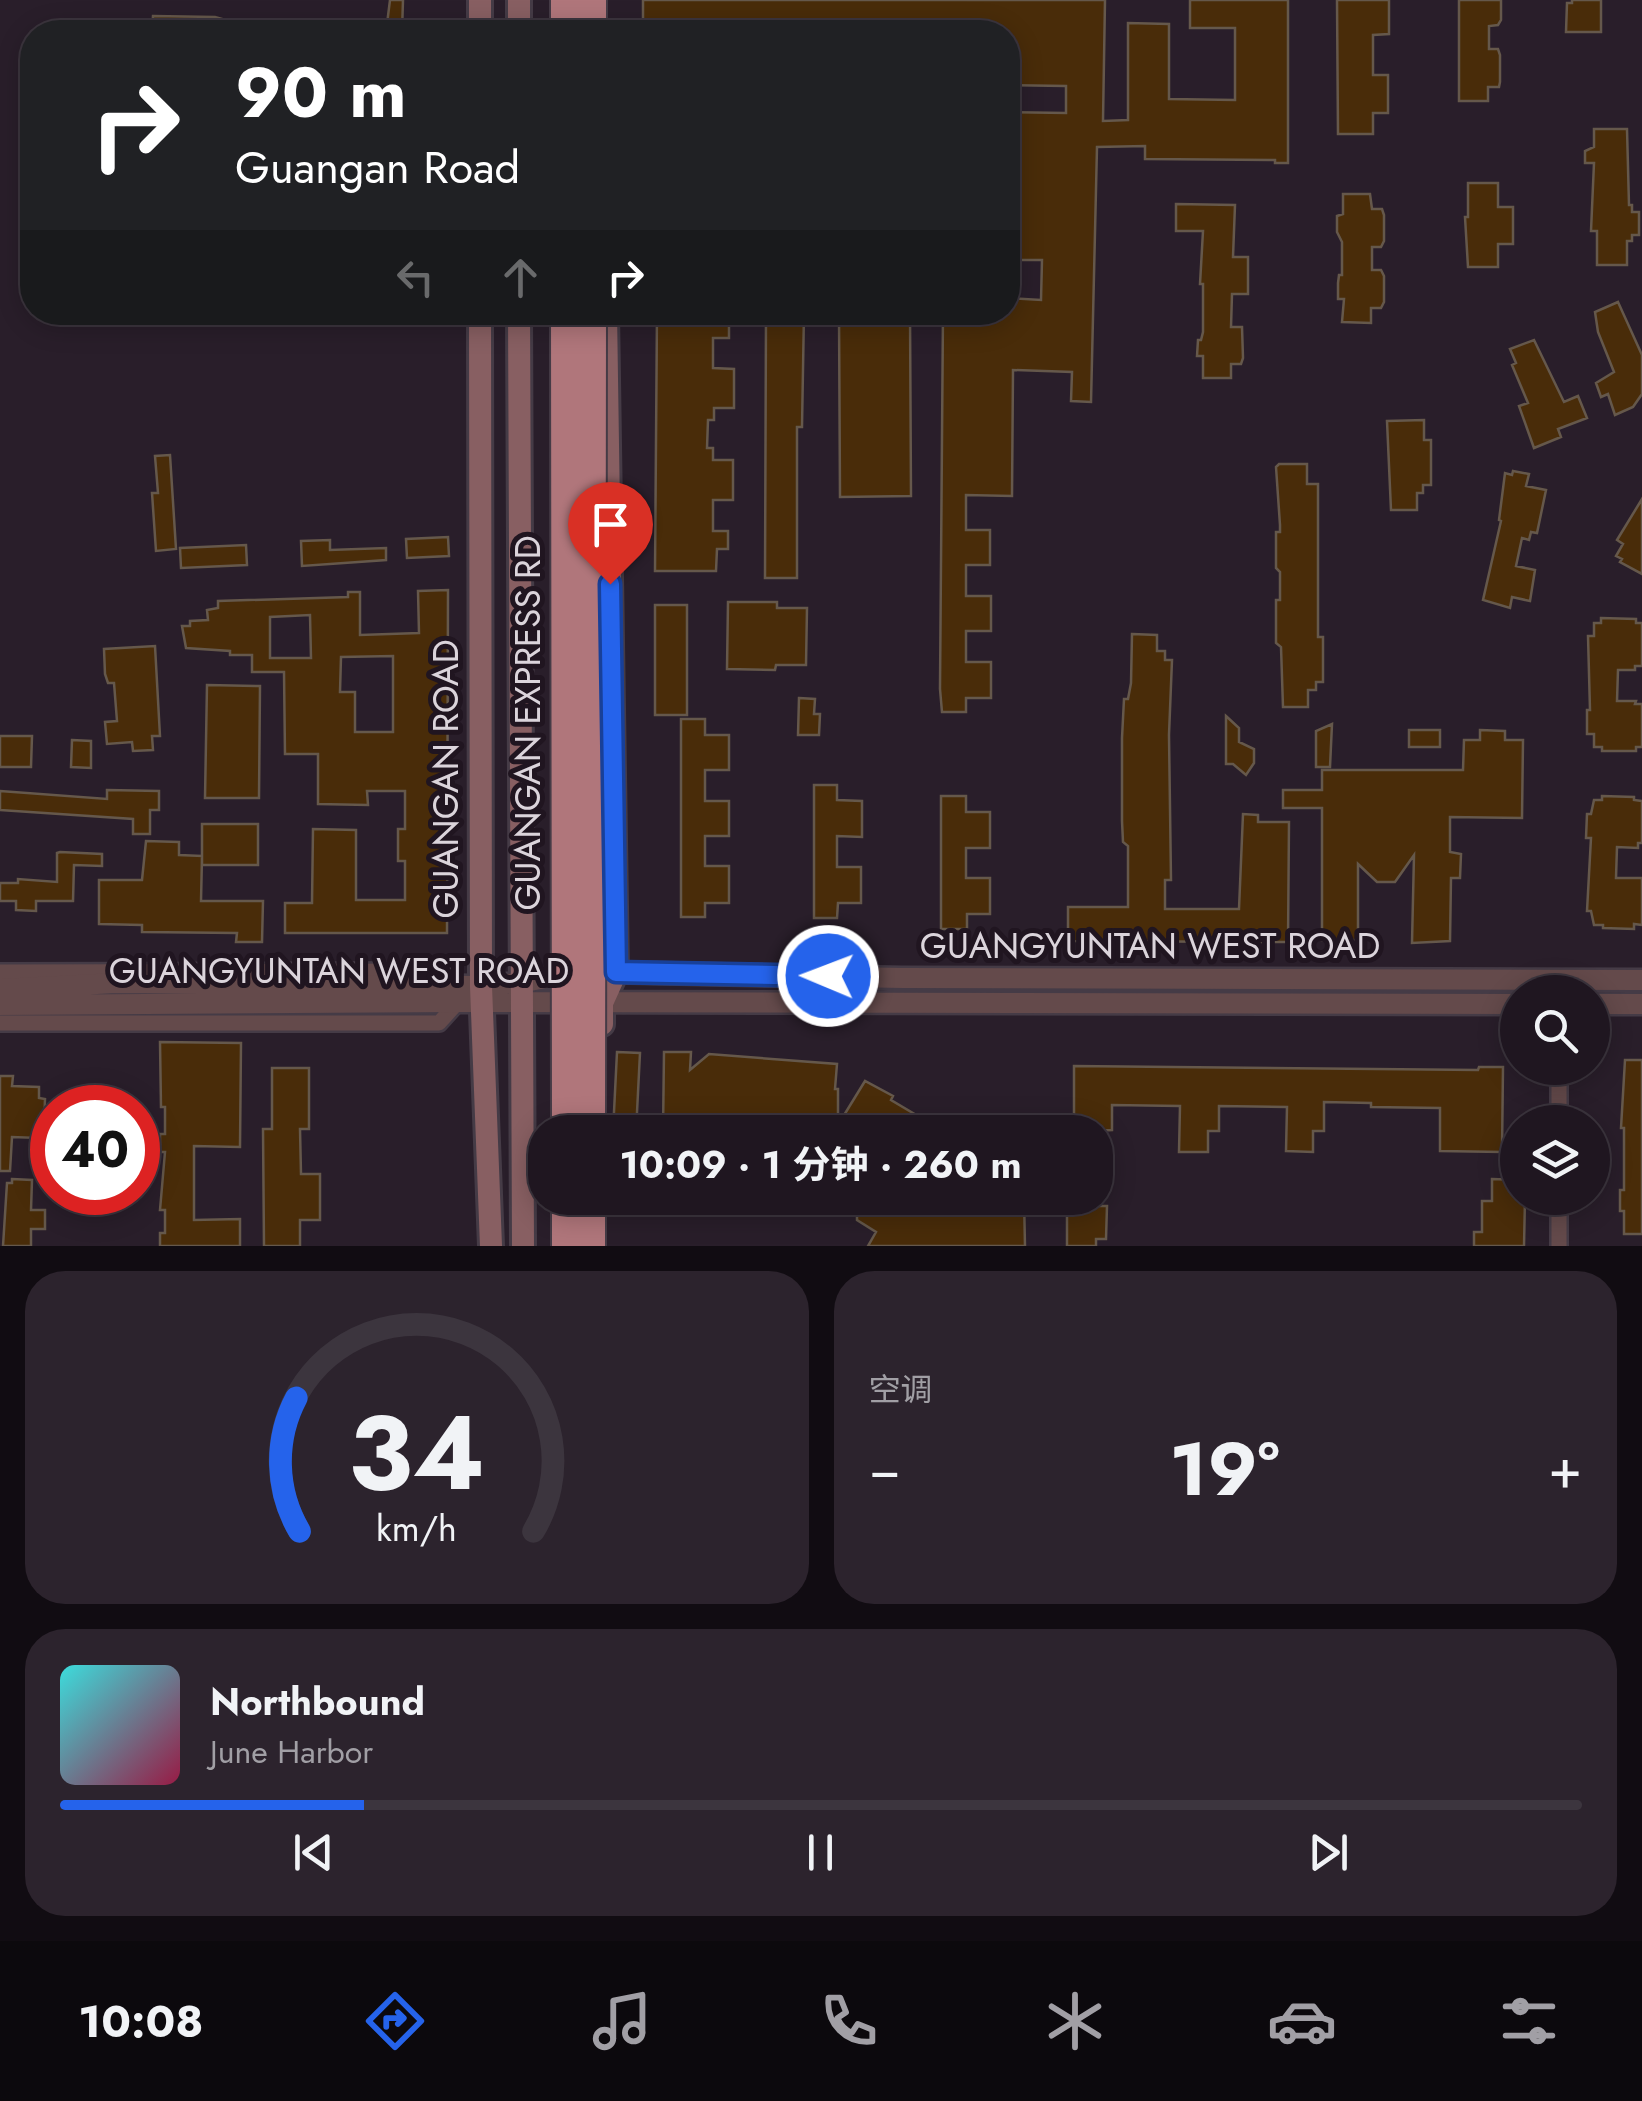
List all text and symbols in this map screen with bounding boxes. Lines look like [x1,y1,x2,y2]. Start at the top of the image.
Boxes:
text: 90 m [235,42,407,143]
icon: right [70,60,200,190]
text: Guangan Road [235,135,520,200]
icon: left [388,250,443,305]
icon: ahead [493,250,548,305]
icon: right [598,250,653,305]
pin [568,482,653,585]
icon: arrive [583,497,638,552]
street label: GUANGAN EXPRESS RD [503,535,553,911]
street label: GUANGAN ROAD [421,639,471,919]
street label: GUANGYUNTAN WEST ROAD [920,921,1380,971]
position arrow [776,924,880,1028]
street label: GUANGYUNTAN WEST ROAD [109,946,569,996]
map controls [1500,975,1610,1215]
button: search [1500,975,1610,1085]
speed limit sign: 40 [30,1085,160,1215]
button: layers [1500,1105,1610,1215]
text: 10:09 · 1 分钟 · 260 m [619,1137,1022,1192]
text: 空调 [869,1367,933,1413]
text: 34 [348,1378,485,1528]
text: 19° [1169,1415,1280,1523]
text: − [869,1429,901,1509]
text: + [1548,1429,1582,1509]
text: km/h [376,1503,457,1554]
text: Northbound [210,1674,425,1729]
text: June Harbor [210,1729,373,1775]
icon: previous [286,1825,341,1880]
icon: pause [793,1825,848,1880]
icon: next [1301,1825,1356,1880]
icon: directions [360,1986,430,2056]
icon: music [587,1986,657,2056]
icon: phone [814,1986,884,2056]
icon: climate [1040,1986,1110,2056]
icon: car [1267,1986,1337,2056]
icon: filters [1494,1986,1564,2056]
text: 10:08 [78,1989,204,2054]

